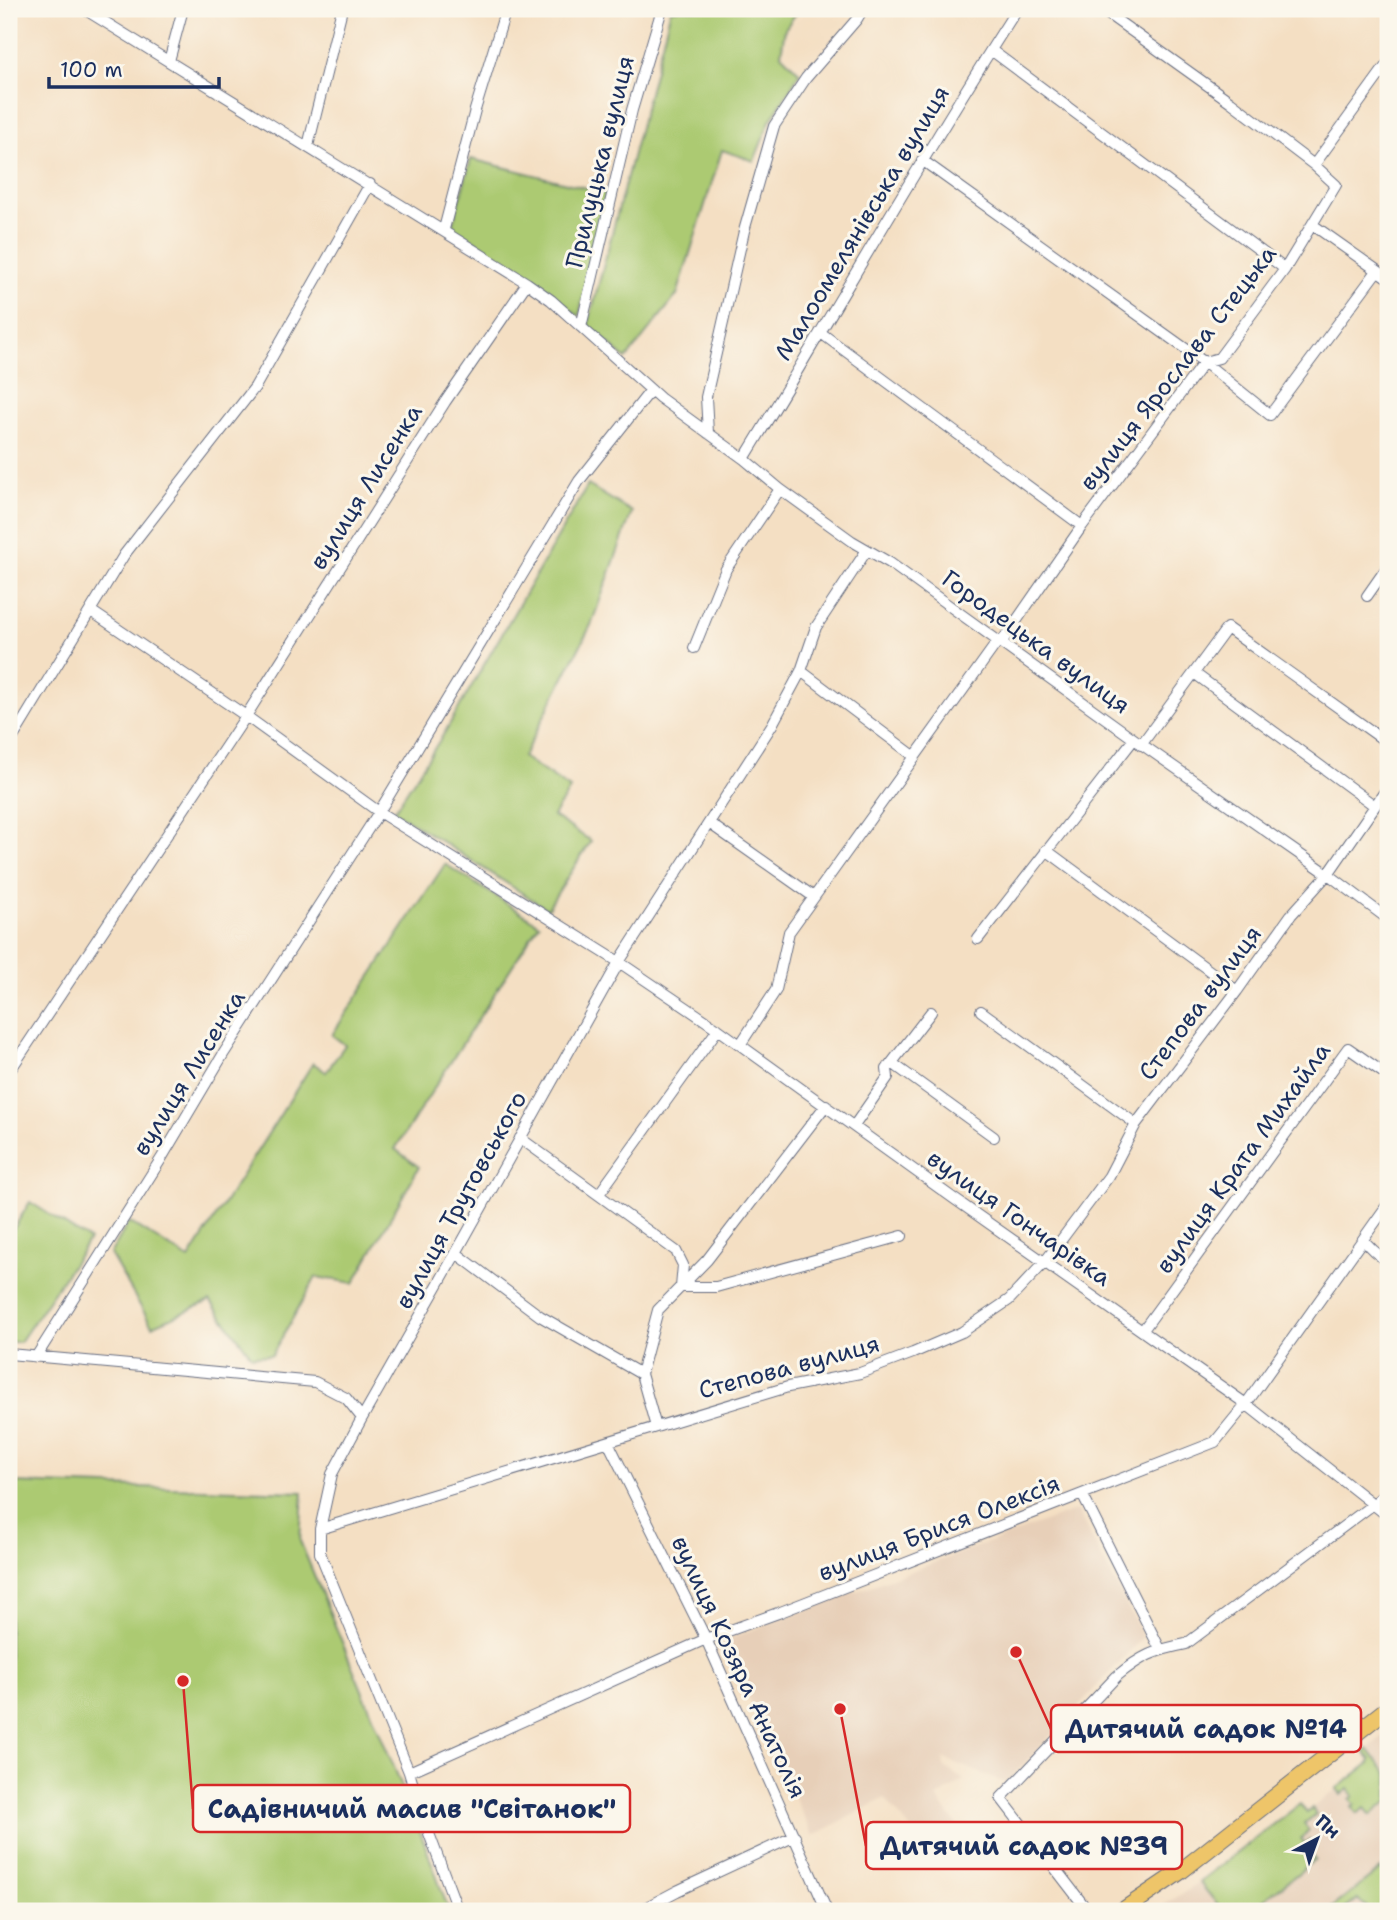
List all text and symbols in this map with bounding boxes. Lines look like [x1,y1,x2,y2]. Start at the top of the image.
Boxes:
scale bar [49,46,219,90]
street label: Прилуцька вулиця [558,53,642,271]
text: 100 m [60,56,123,84]
street label: Малоомелянівська вулиця [767,80,957,366]
street label: вулиця Ярослава Стецька [1072,239,1284,497]
street label: вулиця Лисенка [302,398,430,576]
street label: Городецька вулиця [935,563,1137,721]
street label: Степова вулиця [1131,919,1269,1087]
street label: вулиця Лисенка [125,984,253,1162]
street label: вулиця Крата Михайла [1148,1036,1338,1280]
street label: вулиця Трутовського [388,1085,534,1315]
street label: вулиця Гончарівка [921,1142,1117,1294]
street label: Степова вулиця [695,1327,883,1407]
street label: вулиця Брися Олексія [814,1467,1064,1589]
street label: вулиця Козяра Анатолія [664,1531,814,1803]
callout: Дитячий садок №14 [1051,1705,1361,1752]
text: Дитячий садок №14 [1065,1711,1347,1746]
callout: Садівничий масив "Світанок" [193,1785,630,1832]
text: Садівничий масив "Світанок" [208,1791,616,1826]
north arrow [1282,1804,1352,1874]
text: Пн [1310,1809,1346,1844]
callout: Дитячий садок №39 [866,1822,1182,1869]
text: Дитячий садок №39 [880,1828,1168,1863]

